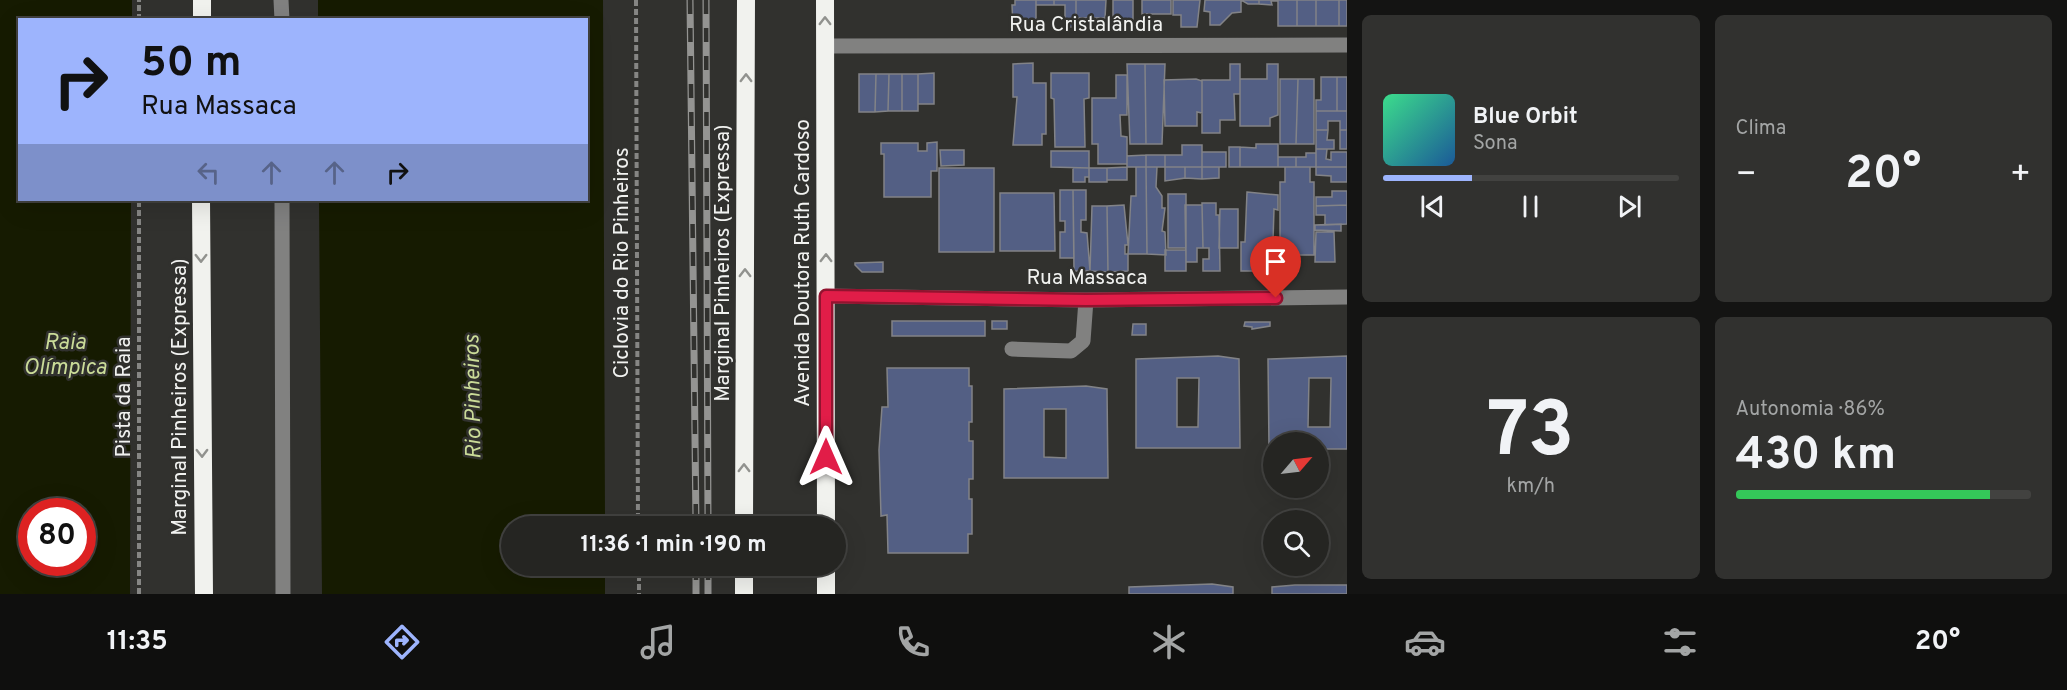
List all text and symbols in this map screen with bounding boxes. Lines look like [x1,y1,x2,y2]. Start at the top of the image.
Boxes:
street label: Rua Cristalândia [1009,12,1163,39]
one-way arrow [819,17,831,26]
text: 50 m [141,38,242,91]
icon: right [42,42,120,120]
one-way arrow [740,74,752,83]
text: Rua Massaca [141,90,297,124]
text: Blue Orbit [1473,104,1578,131]
text: Clima [1736,116,1786,142]
street label: Avenida Doutora Ruth Cardoso [790,119,817,407]
street label: Marginal Pinheiros (Expressa) [710,124,737,402]
text: Sona [1473,131,1518,157]
street label: Ciclovia do Rio Pinheiros [609,147,636,379]
text: 20° [1845,147,1921,204]
text: − [1736,155,1757,197]
text: + [2010,155,2031,197]
icon: left [192,156,225,189]
icon: ahead [255,156,288,189]
icon: ahead [318,156,351,189]
icon: right [381,156,414,189]
icon: previous [1416,190,1449,223]
icon: pause [1514,190,1547,223]
icon: next [1613,190,1646,223]
pin [1250,236,1301,298]
icon: arrive [1259,245,1292,278]
one-way arrow [195,253,207,262]
one-way arrow [820,254,832,263]
street label: Marginal Pinheiros (Expressa) [167,258,194,536]
street label: Rua Massaca [1026,265,1148,292]
one-way arrow [739,269,751,278]
water label: Raia Olímpica [23,330,107,382]
water label: Rio Pinheiros [459,333,489,460]
street label: Pista da Raia [111,337,138,457]
text: 73 [1487,385,1574,484]
text: Autonomia · 86% [1736,397,1885,423]
position arrow [794,425,858,489]
text: 430 km [1736,428,1896,485]
north arrow [1263,432,1329,498]
map controls [1263,432,1329,576]
one-way arrow [196,448,208,457]
one-way arrow [738,464,750,473]
text: km/h [1506,474,1555,500]
speed limit sign: 80 [18,498,96,576]
button: search [1263,510,1329,576]
text: 11:36 · 1 min · 190 m [580,532,767,559]
icon: directions [381,621,423,663]
icon: music [637,621,679,663]
icon: phone [892,621,934,663]
icon: climate [1148,621,1190,663]
icon: car [1404,621,1446,663]
icon: filters [1659,621,1701,663]
text: 11:35 [107,625,168,659]
text: 20° [1915,625,1960,659]

